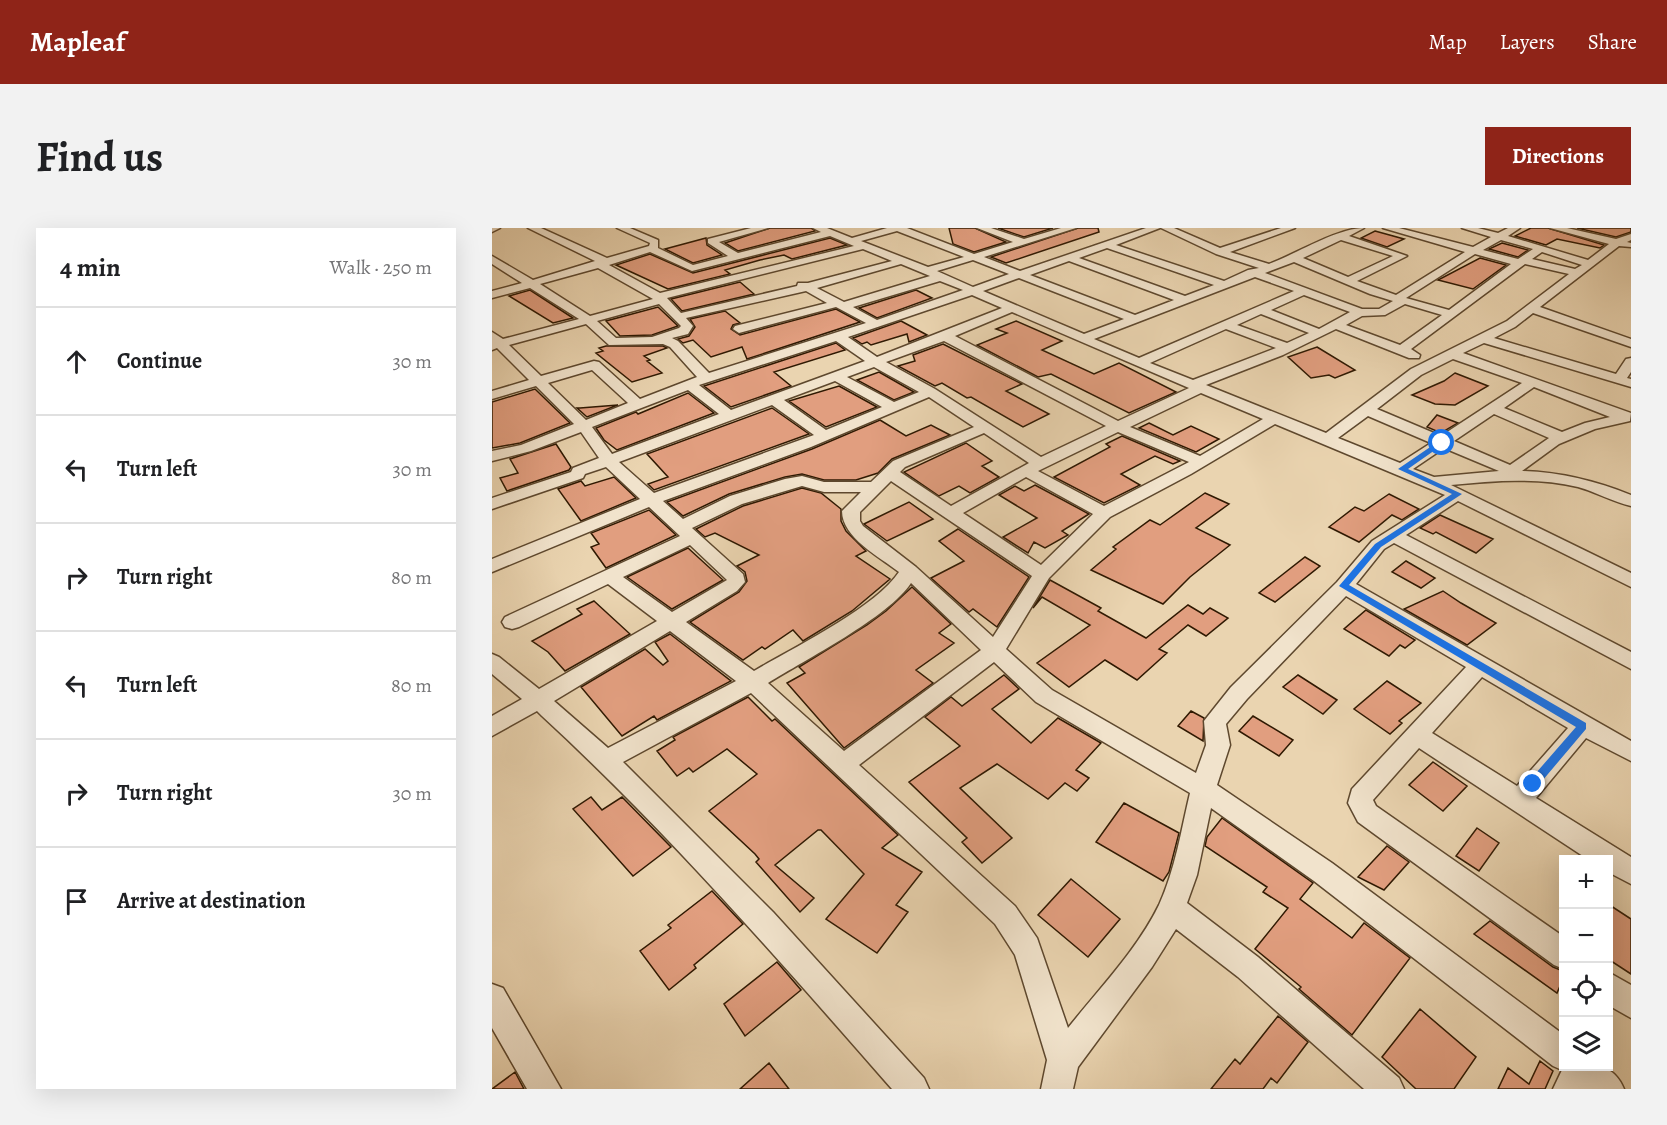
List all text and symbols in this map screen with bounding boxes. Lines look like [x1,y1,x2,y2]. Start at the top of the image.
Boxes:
text: Mapleaf [30,23,125,61]
text: Map [1428,28,1467,56]
text: Layers [1500,28,1555,56]
text: Share [1588,28,1637,56]
button: Directions [1485,127,1631,185]
text: Find us [36,128,163,185]
text: 4 min [60,250,121,285]
text: Walk · 250 m [330,254,432,281]
icon: ahead [60,345,93,378]
text: Continue [117,346,202,376]
text: 30 m [392,348,432,375]
route start [1428,429,1454,455]
icon: left [60,453,93,486]
text: Turn left [117,454,197,484]
text: 30 m [392,456,432,483]
icon: right [60,561,93,594]
text: Turn right [117,562,213,592]
text: 80 m [391,564,432,591]
icon: left [60,669,93,702]
text: Turn left [117,670,197,700]
text: 80 m [391,672,432,699]
route end [1519,770,1545,796]
icon: right [60,777,93,810]
text: Turn right [117,778,213,808]
text: 30 m [392,780,432,807]
map controls [1559,855,1613,1071]
button: + [1559,855,1613,909]
icon: arrive [60,885,93,918]
text: Arrive at destination [117,886,306,916]
button: − [1559,909,1613,963]
button: locate [1559,963,1613,1017]
button: layers [1559,1017,1613,1071]

